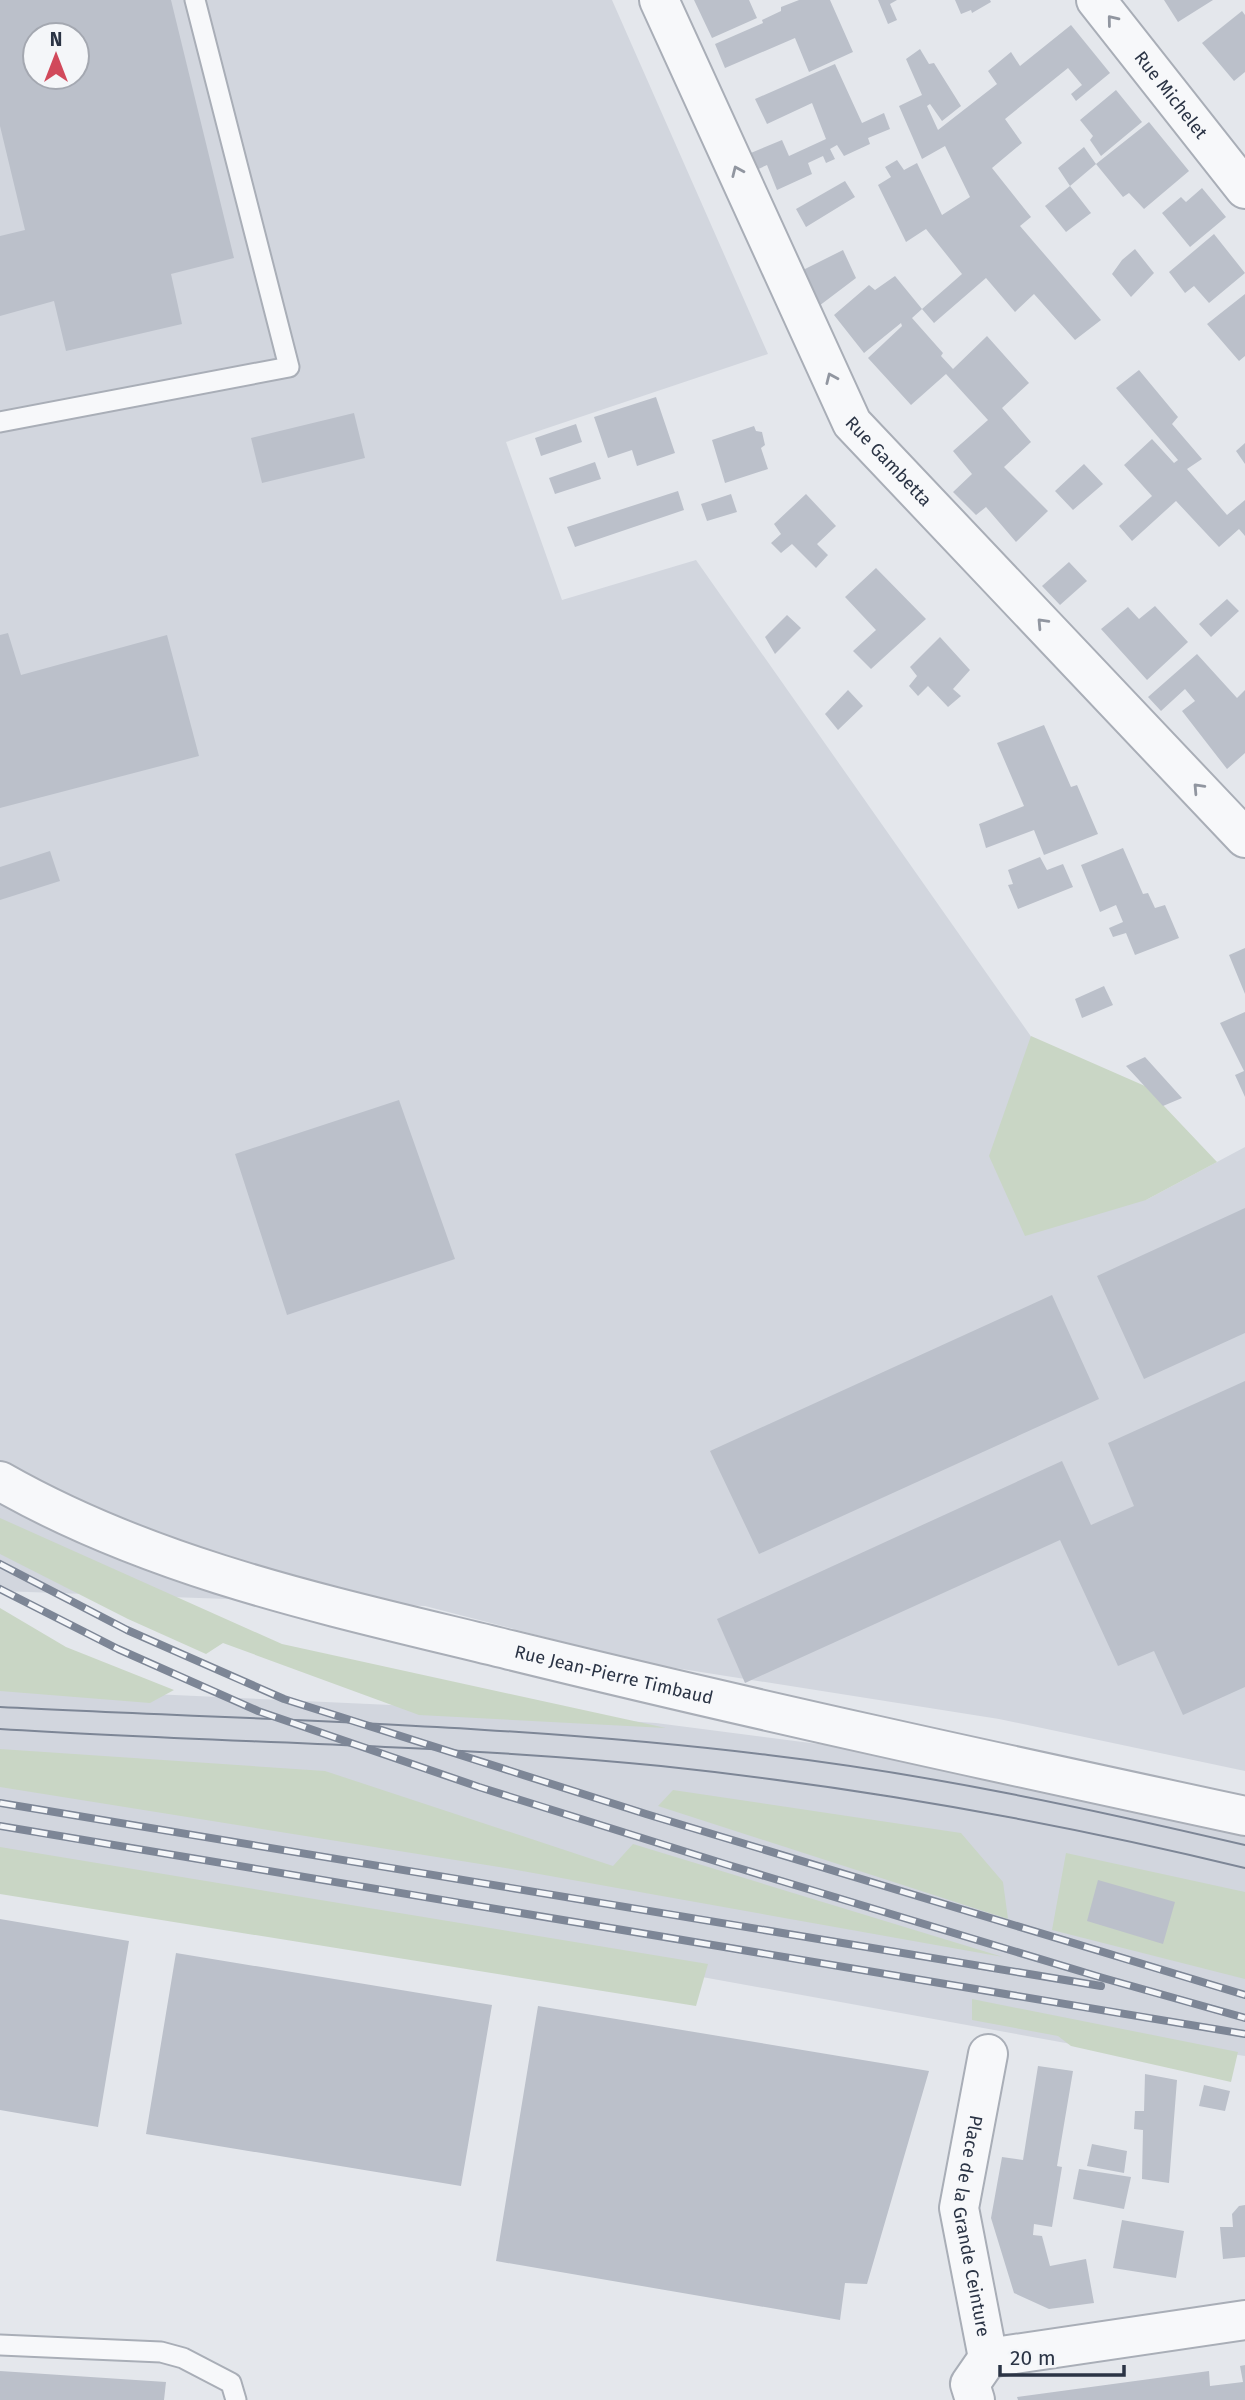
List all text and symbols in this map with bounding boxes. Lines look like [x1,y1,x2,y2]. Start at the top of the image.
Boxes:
one-way arrow [1108,15,1121,27]
north arrow [21,21,91,91]
text: N [50,28,62,51]
street label: Rue Michelet [1130,47,1213,144]
one-way arrow [731,166,745,178]
one-way arrow [826,373,840,385]
street label: Rue Gambetta [841,412,936,511]
one-way arrow [1037,618,1050,631]
one-way arrow [1194,784,1207,797]
street label: Rue Jean-Pierre Timbaud [512,1641,715,1709]
street label: Place de la Grande Ceinture [948,2113,995,2339]
scale bar [1000,2334,1124,2378]
text: 20 m [1010,2345,1056,2371]

